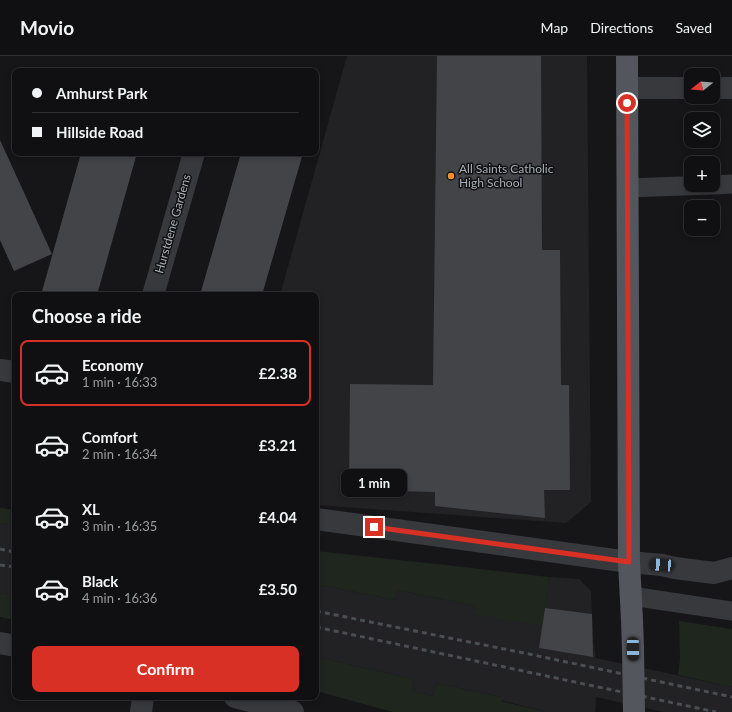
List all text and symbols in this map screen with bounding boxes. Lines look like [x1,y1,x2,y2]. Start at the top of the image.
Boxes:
text: Movio [20,16,74,39]
text: Map [541,19,568,36]
text: Directions [590,19,653,36]
text: Saved [675,19,712,36]
north arrow [684,68,720,104]
map controls [684,68,720,236]
text: Amhurst Park [56,84,148,102]
route start [618,94,636,112]
button: layers [684,112,720,148]
text: Hillside Road [56,123,143,141]
button: + [684,156,720,192]
place label: All Saints Catholic High School [459,161,554,190]
marker: All Saints Catholic High School [446,171,456,181]
street label: Hurstdene Gardens [151,173,194,275]
button: − [684,200,720,236]
text: Choose a ride [32,305,141,327]
icon: car [34,355,70,391]
text: Economy [82,356,143,374]
text: £2.38 [259,364,297,382]
text: 1 min · 16:33 [82,374,157,390]
icon: car [34,427,70,463]
text: Comfort [82,428,138,446]
text: £3.21 [259,436,297,454]
text: 2 min · 16:34 [82,446,157,462]
callout: 1 min [341,469,407,497]
text: 1 min [358,475,390,491]
icon: car [34,499,70,535]
text: XL [82,500,100,518]
text: £4.04 [259,508,297,526]
text: 3 min · 16:35 [82,518,157,534]
route end [365,518,383,536]
car [650,558,674,572]
icon: car [34,571,70,607]
text: Black [82,572,118,590]
text: £3.50 [259,580,297,598]
text: 4 min · 16:36 [82,590,157,606]
car [627,637,639,661]
button: Confirm [32,646,299,692]

